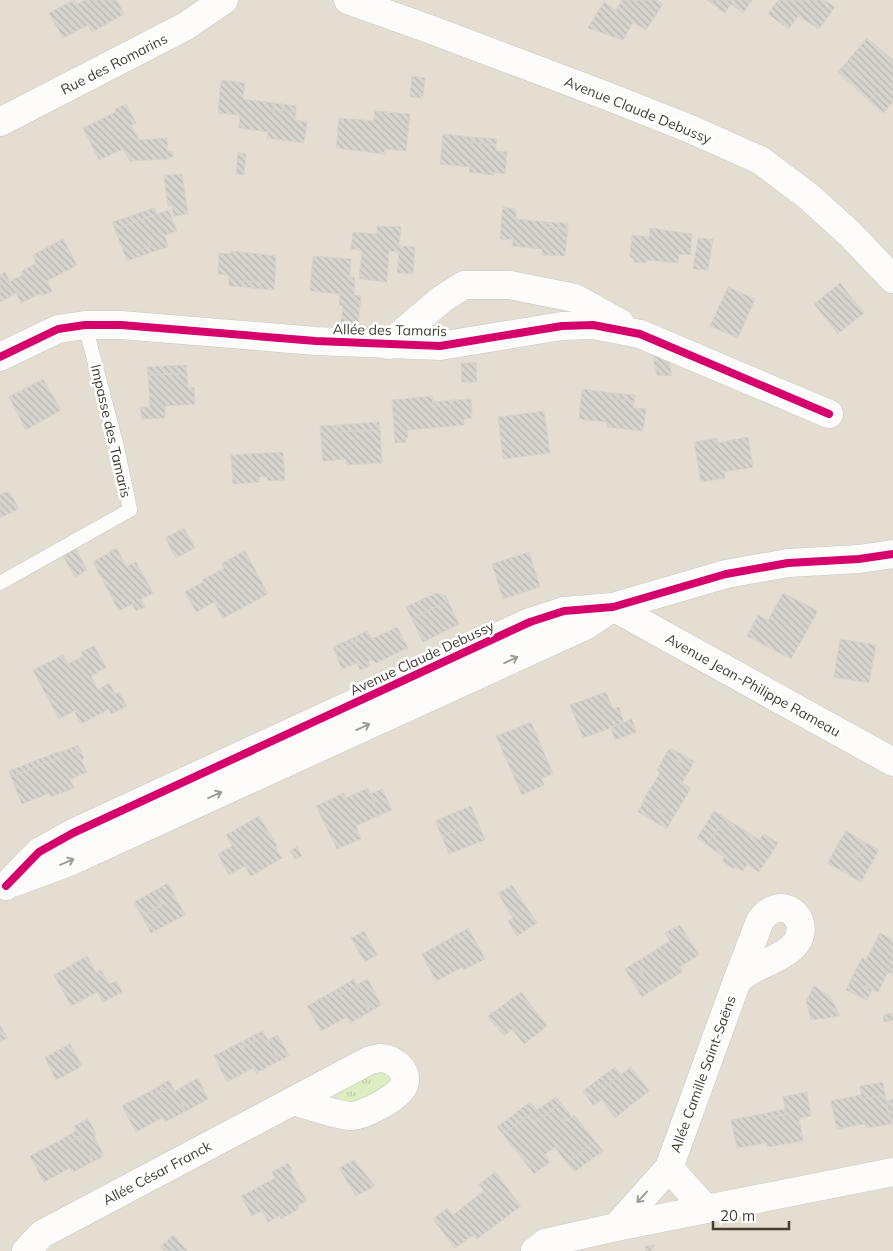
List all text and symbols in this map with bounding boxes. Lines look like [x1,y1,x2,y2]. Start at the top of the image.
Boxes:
street label: Rue des Romarins [58,29,170,99]
street label: Avenue Claude Debussy [562,72,715,148]
street label: Allée des Tamaris [333,320,447,340]
street label: Impasse des Tamaris [87,363,135,499]
street label: Avenue Claude Debussy [347,616,498,699]
street label: Avenue Jean-Philippe Rameau [662,629,844,741]
one-way arrow [503,654,518,664]
one-way arrow [355,722,370,731]
one-way arrow [207,789,222,799]
one-way arrow [60,856,75,865]
street label: Allée Camille Saint-Saëns [666,993,740,1155]
street label: Allée César Franck [100,1136,215,1209]
one-way arrow [636,1191,648,1204]
scale bar [713,1198,789,1230]
text: 20 m [720,1206,755,1225]

